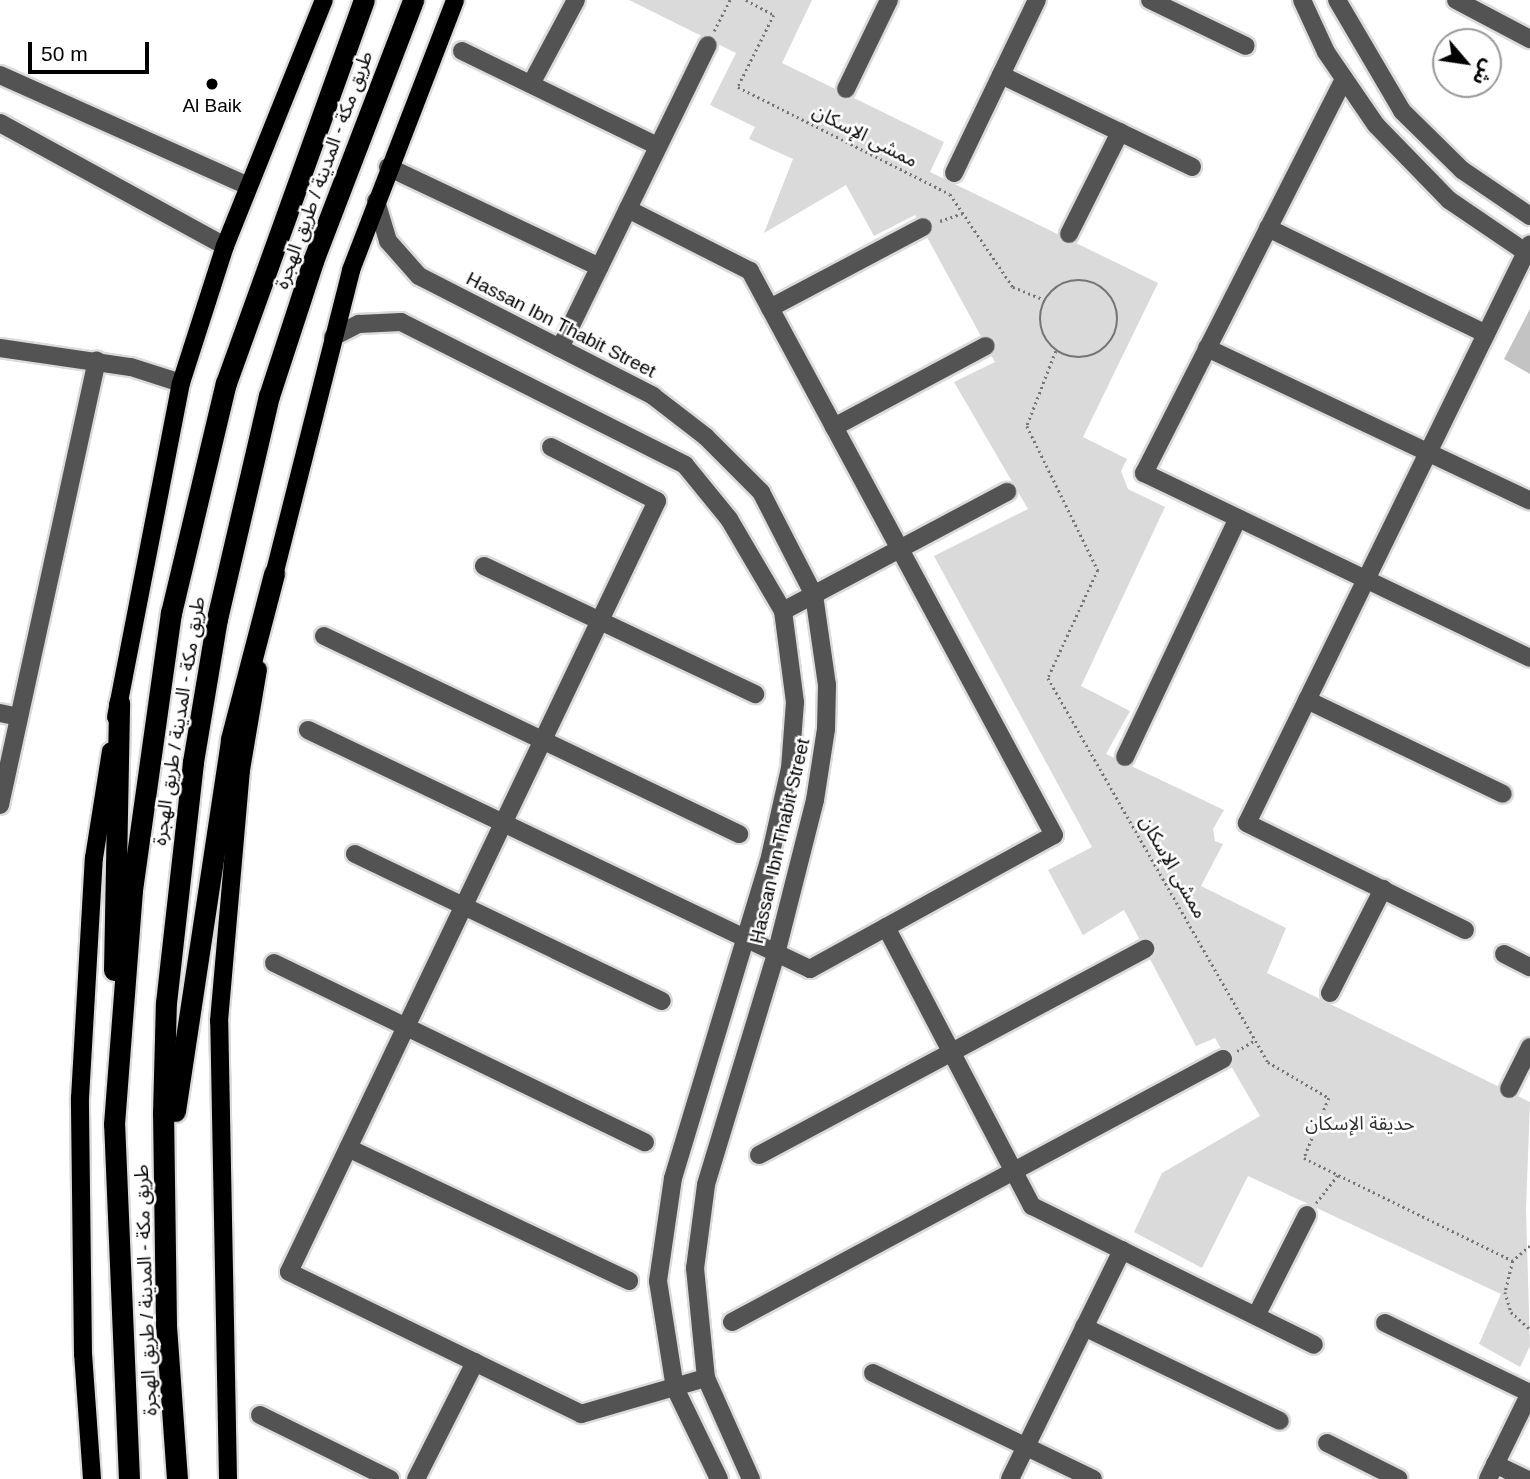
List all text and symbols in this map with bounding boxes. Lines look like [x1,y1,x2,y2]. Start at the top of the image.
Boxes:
scale bar [32,28,152,72]
north arrow [1432,28,1502,98]
text: 50 m [41,42,88,65]
street label: طريق مكة - المدينة / طريق الهجرة [270,48,378,292]
text: ش [1469,56,1500,89]
marker: Al Baik [204,76,220,92]
place label: Al Baik [182,95,242,117]
street label: ممشى الإسكان [809,100,921,172]
street label: Hassan Ibn Thabit Street [462,267,660,383]
street label: طريق مكة - المدينة / طريق الهجرة [148,595,210,847]
street label: Hassan Ibn Thabit Street [745,736,815,946]
street label: ممشى الإسكان [1134,811,1212,923]
park label: حديقة الإسكان [1305,1113,1415,1135]
street label: طريق مكة - المدينة / طريق الهجرة [130,1164,162,1416]

